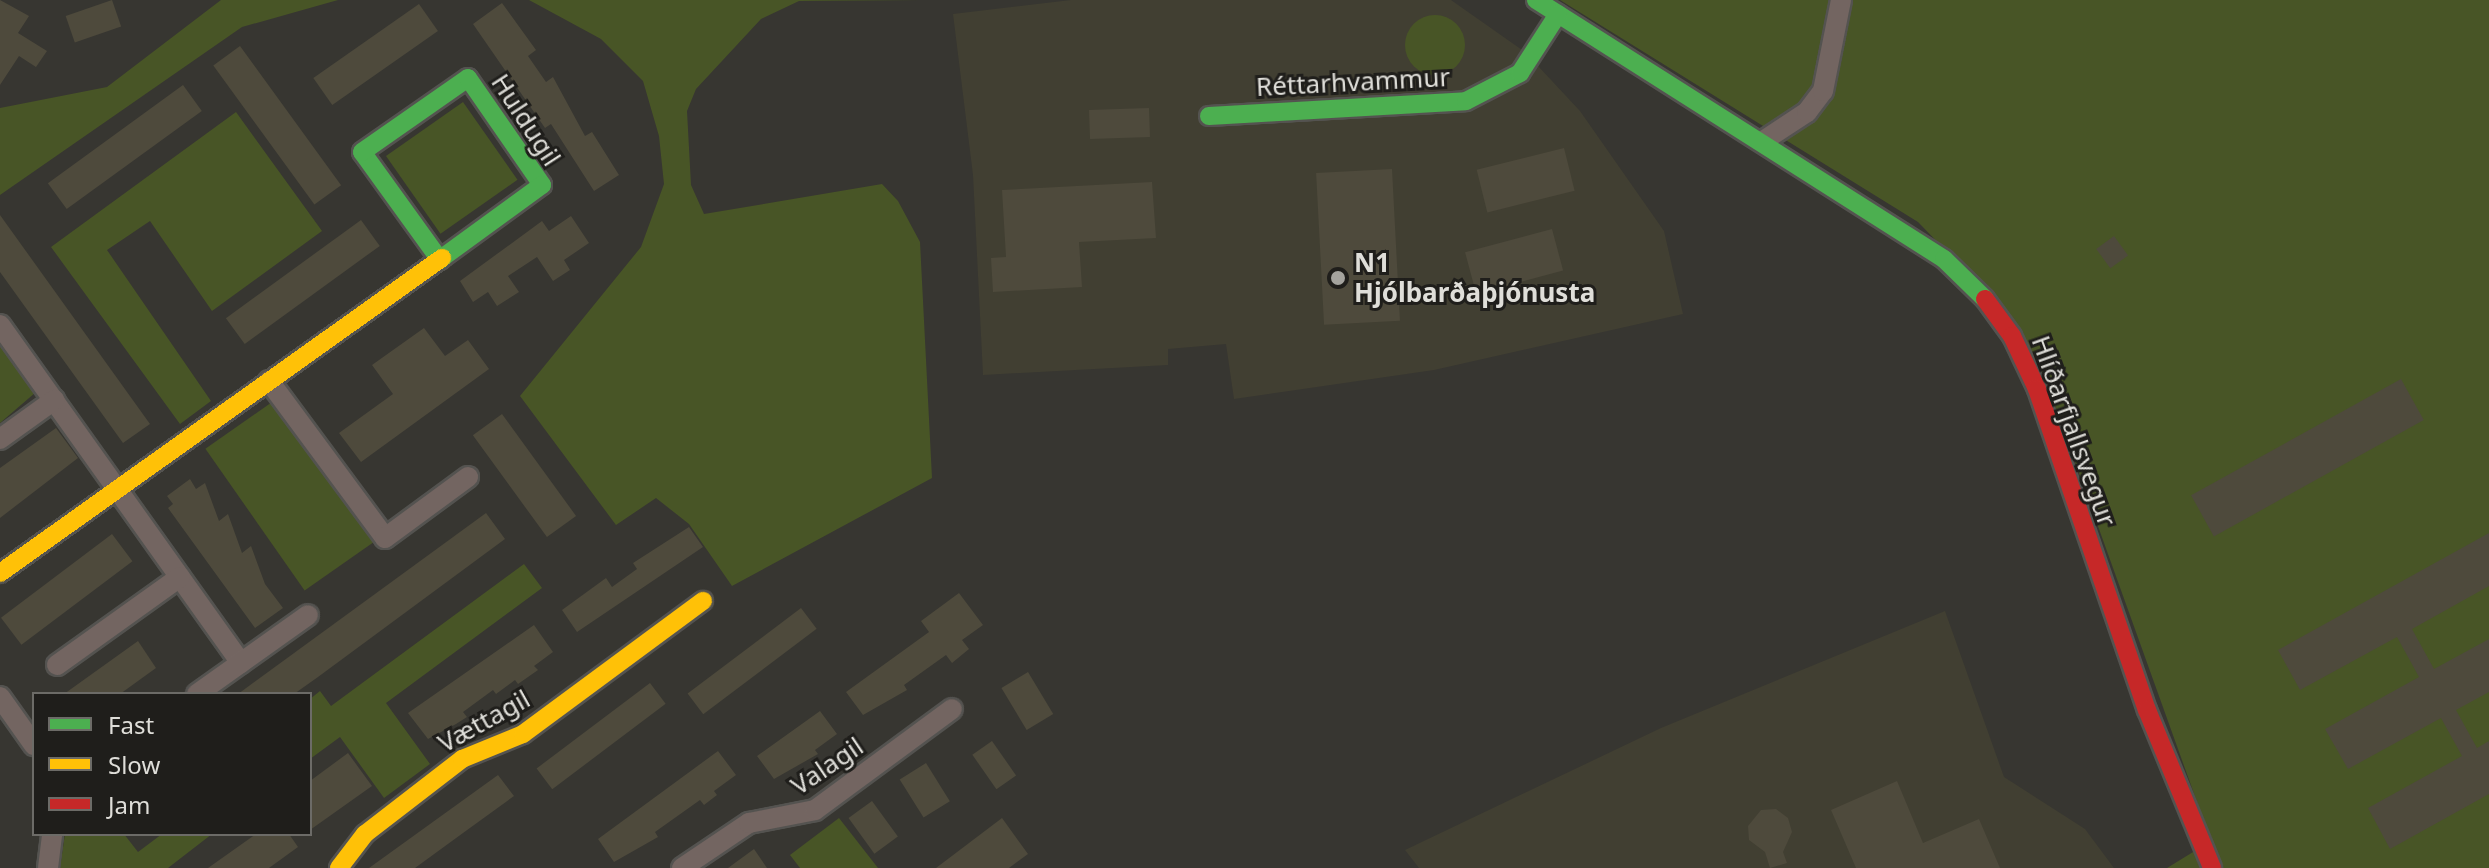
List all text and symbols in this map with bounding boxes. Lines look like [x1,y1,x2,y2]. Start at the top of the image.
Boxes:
street label: Réttarhvammur [1255,61,1451,103]
street label: Huldugil [485,68,567,172]
place label: N1 Hjólbarðaþjónusta [1354,247,1595,308]
marker: N1 Hjólbarðaþjónusta [1329,269,1347,287]
street label: Hlíðarfjallsvegur [2025,331,2123,531]
street label: Vættagil [433,683,535,759]
legend [32,692,312,836]
text: Fast [108,708,154,741]
street label: Valagil [785,731,869,801]
text: Slow [108,748,160,781]
text: Jam [108,788,150,821]

